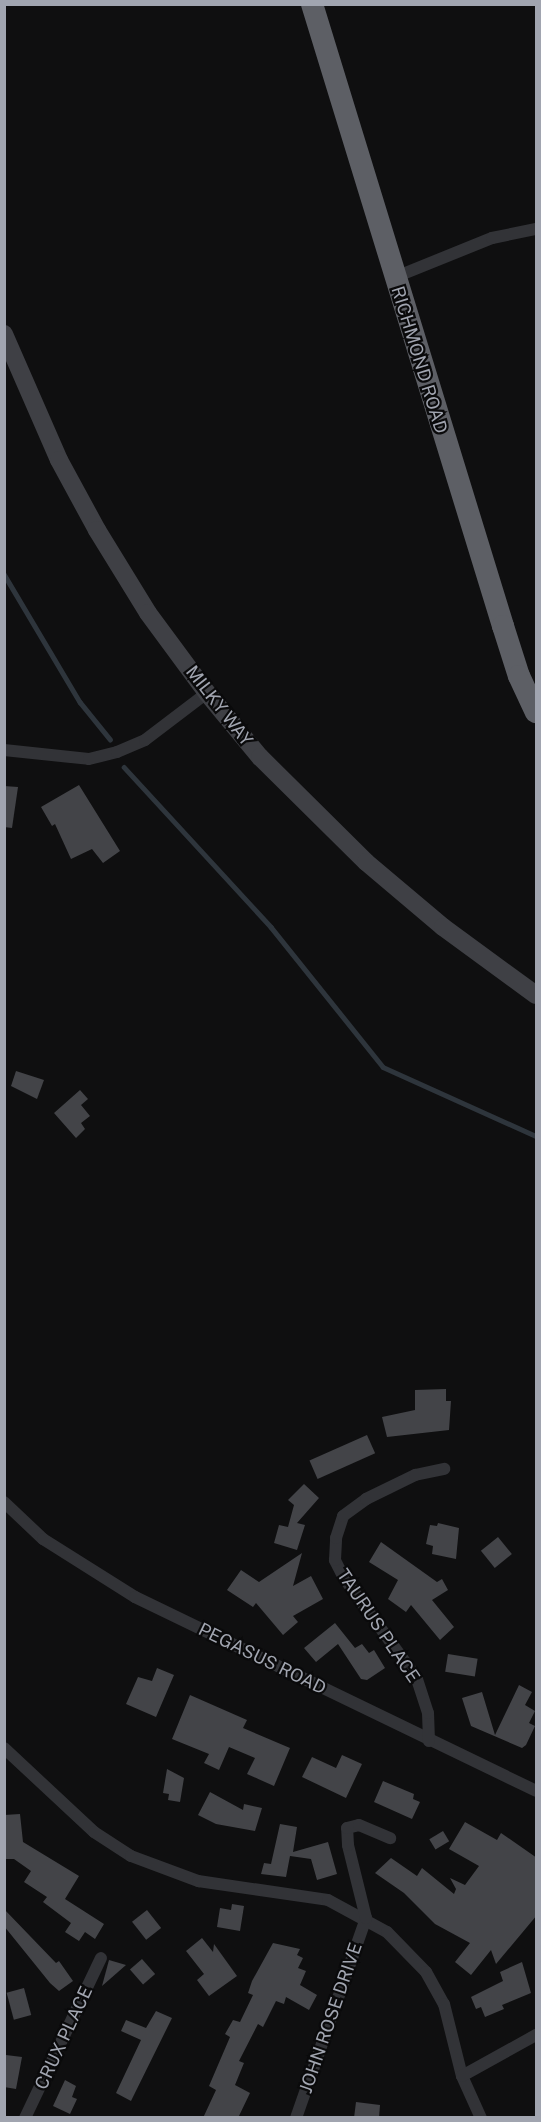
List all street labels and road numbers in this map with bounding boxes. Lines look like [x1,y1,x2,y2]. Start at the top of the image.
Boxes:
street label: RICHMOND ROAD [386,284,452,436]
street label: MILKY WAY [181,661,257,751]
street label: TAURUS PLACE [332,1565,424,1687]
street label: PEGASUS ROAD [195,1619,329,1699]
street label: JOHN ROSE DRIVE [295,1940,367,2096]
street label: CRUX PLACE [31,1983,97,2093]

